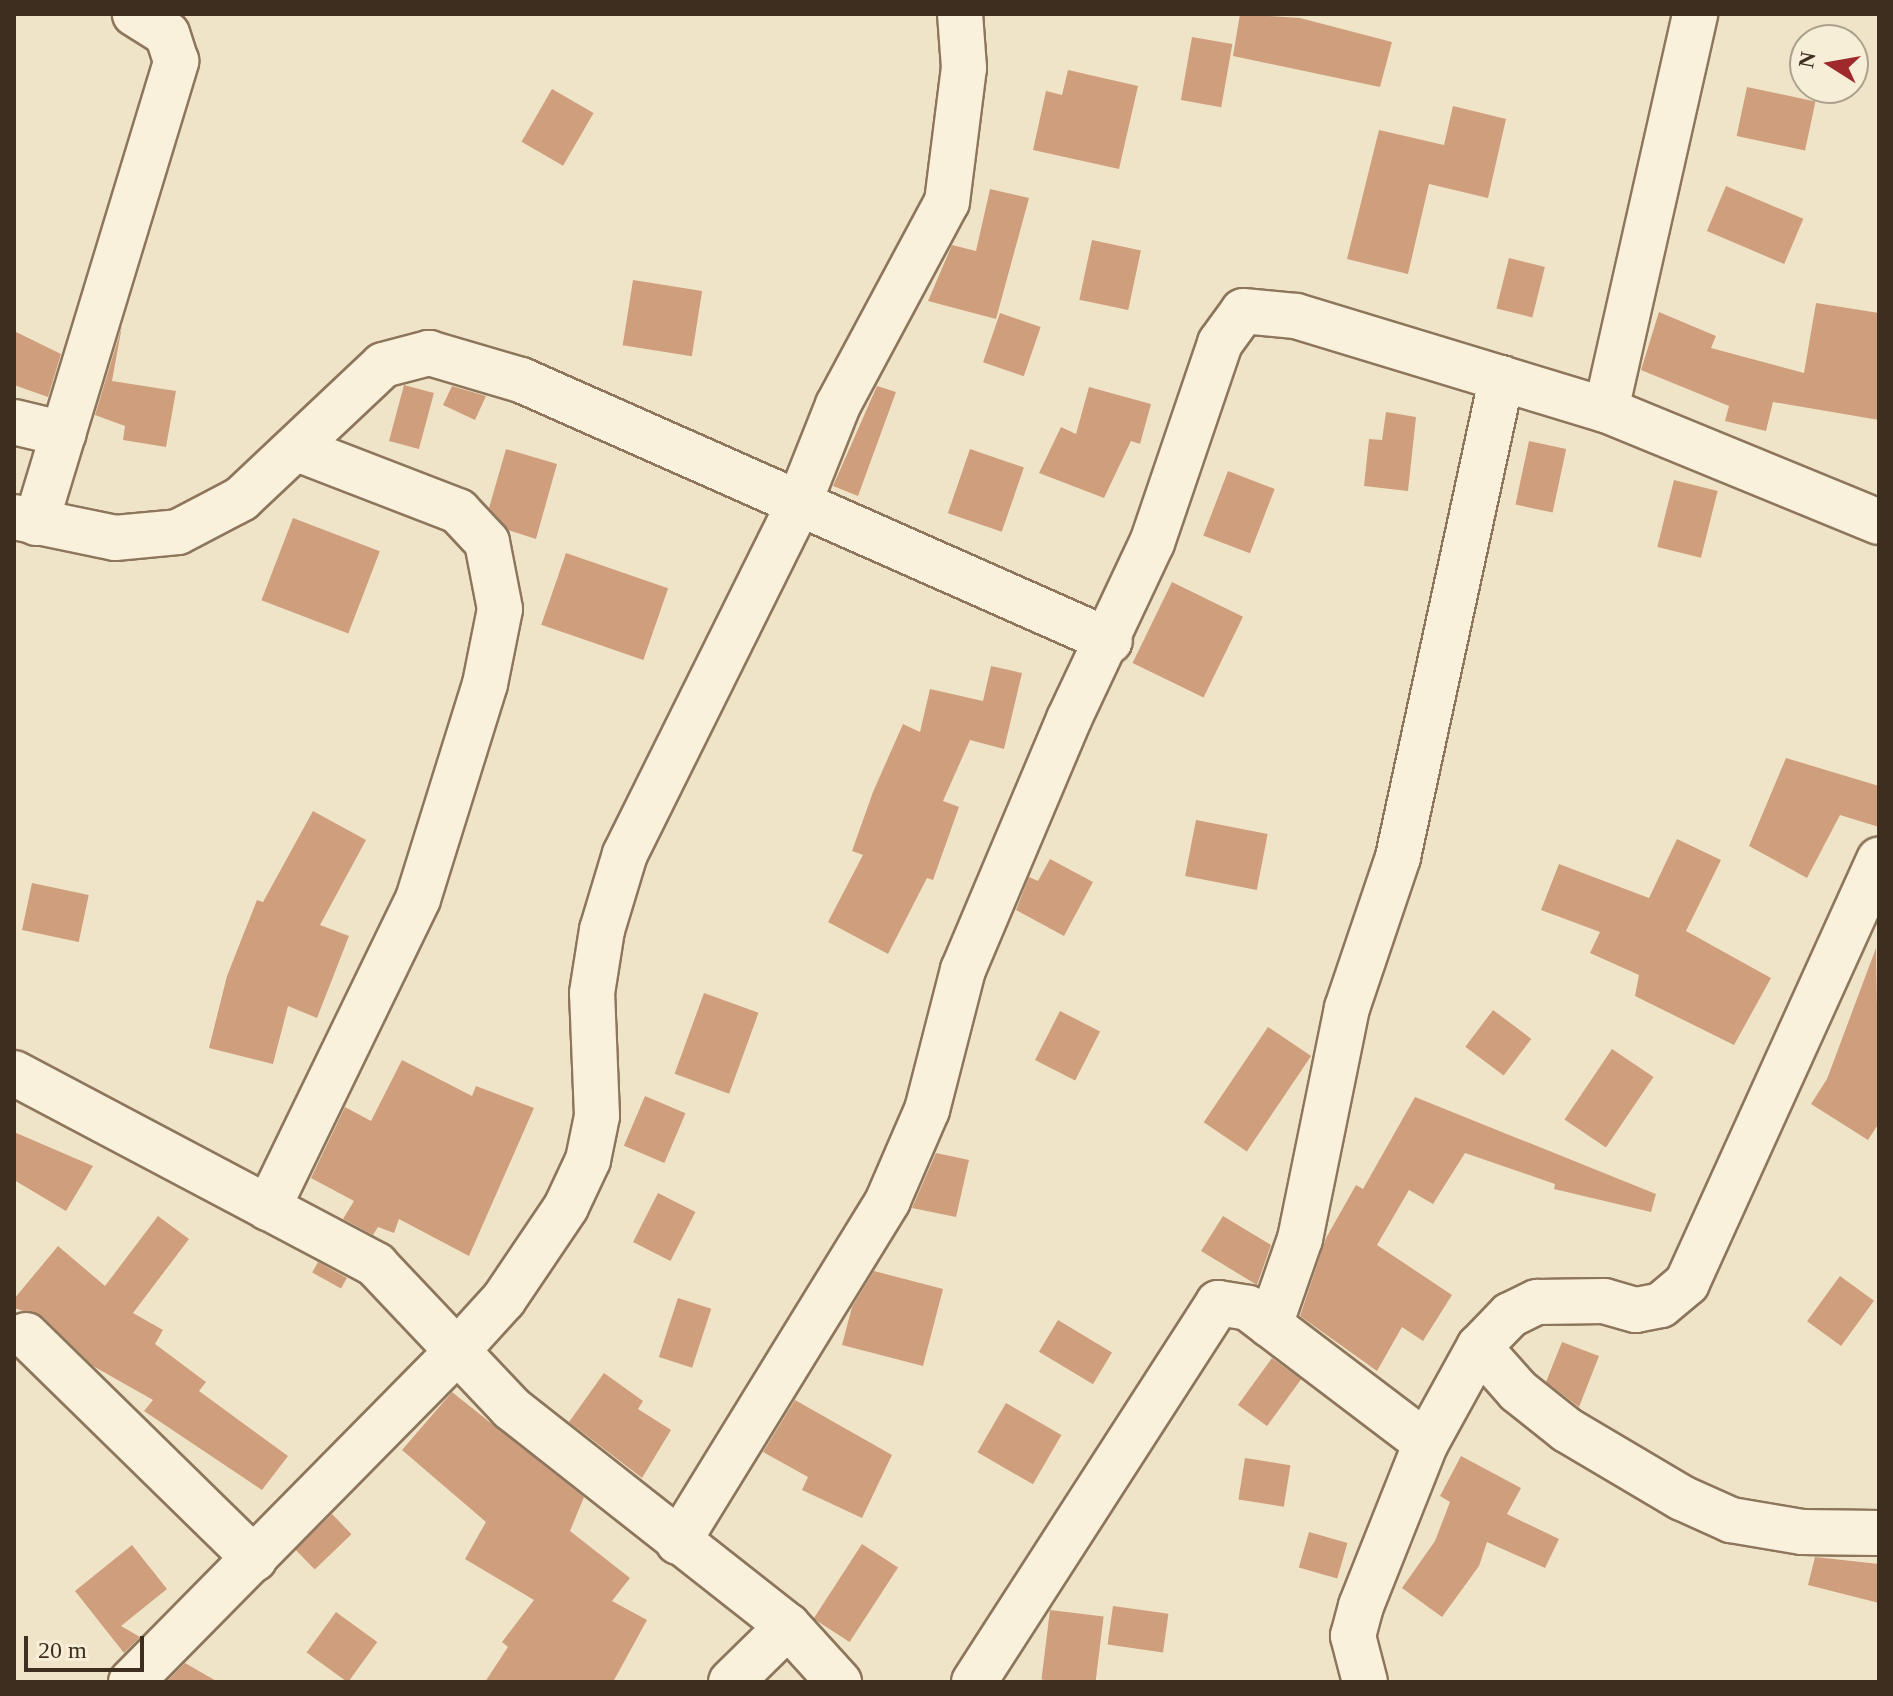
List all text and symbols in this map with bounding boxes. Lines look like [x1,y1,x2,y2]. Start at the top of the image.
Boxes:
north arrow [1789,24,1869,104]
text: N [1793,50,1821,70]
scale bar [28,1620,148,1670]
text: 20 m [38,1637,87,1663]

